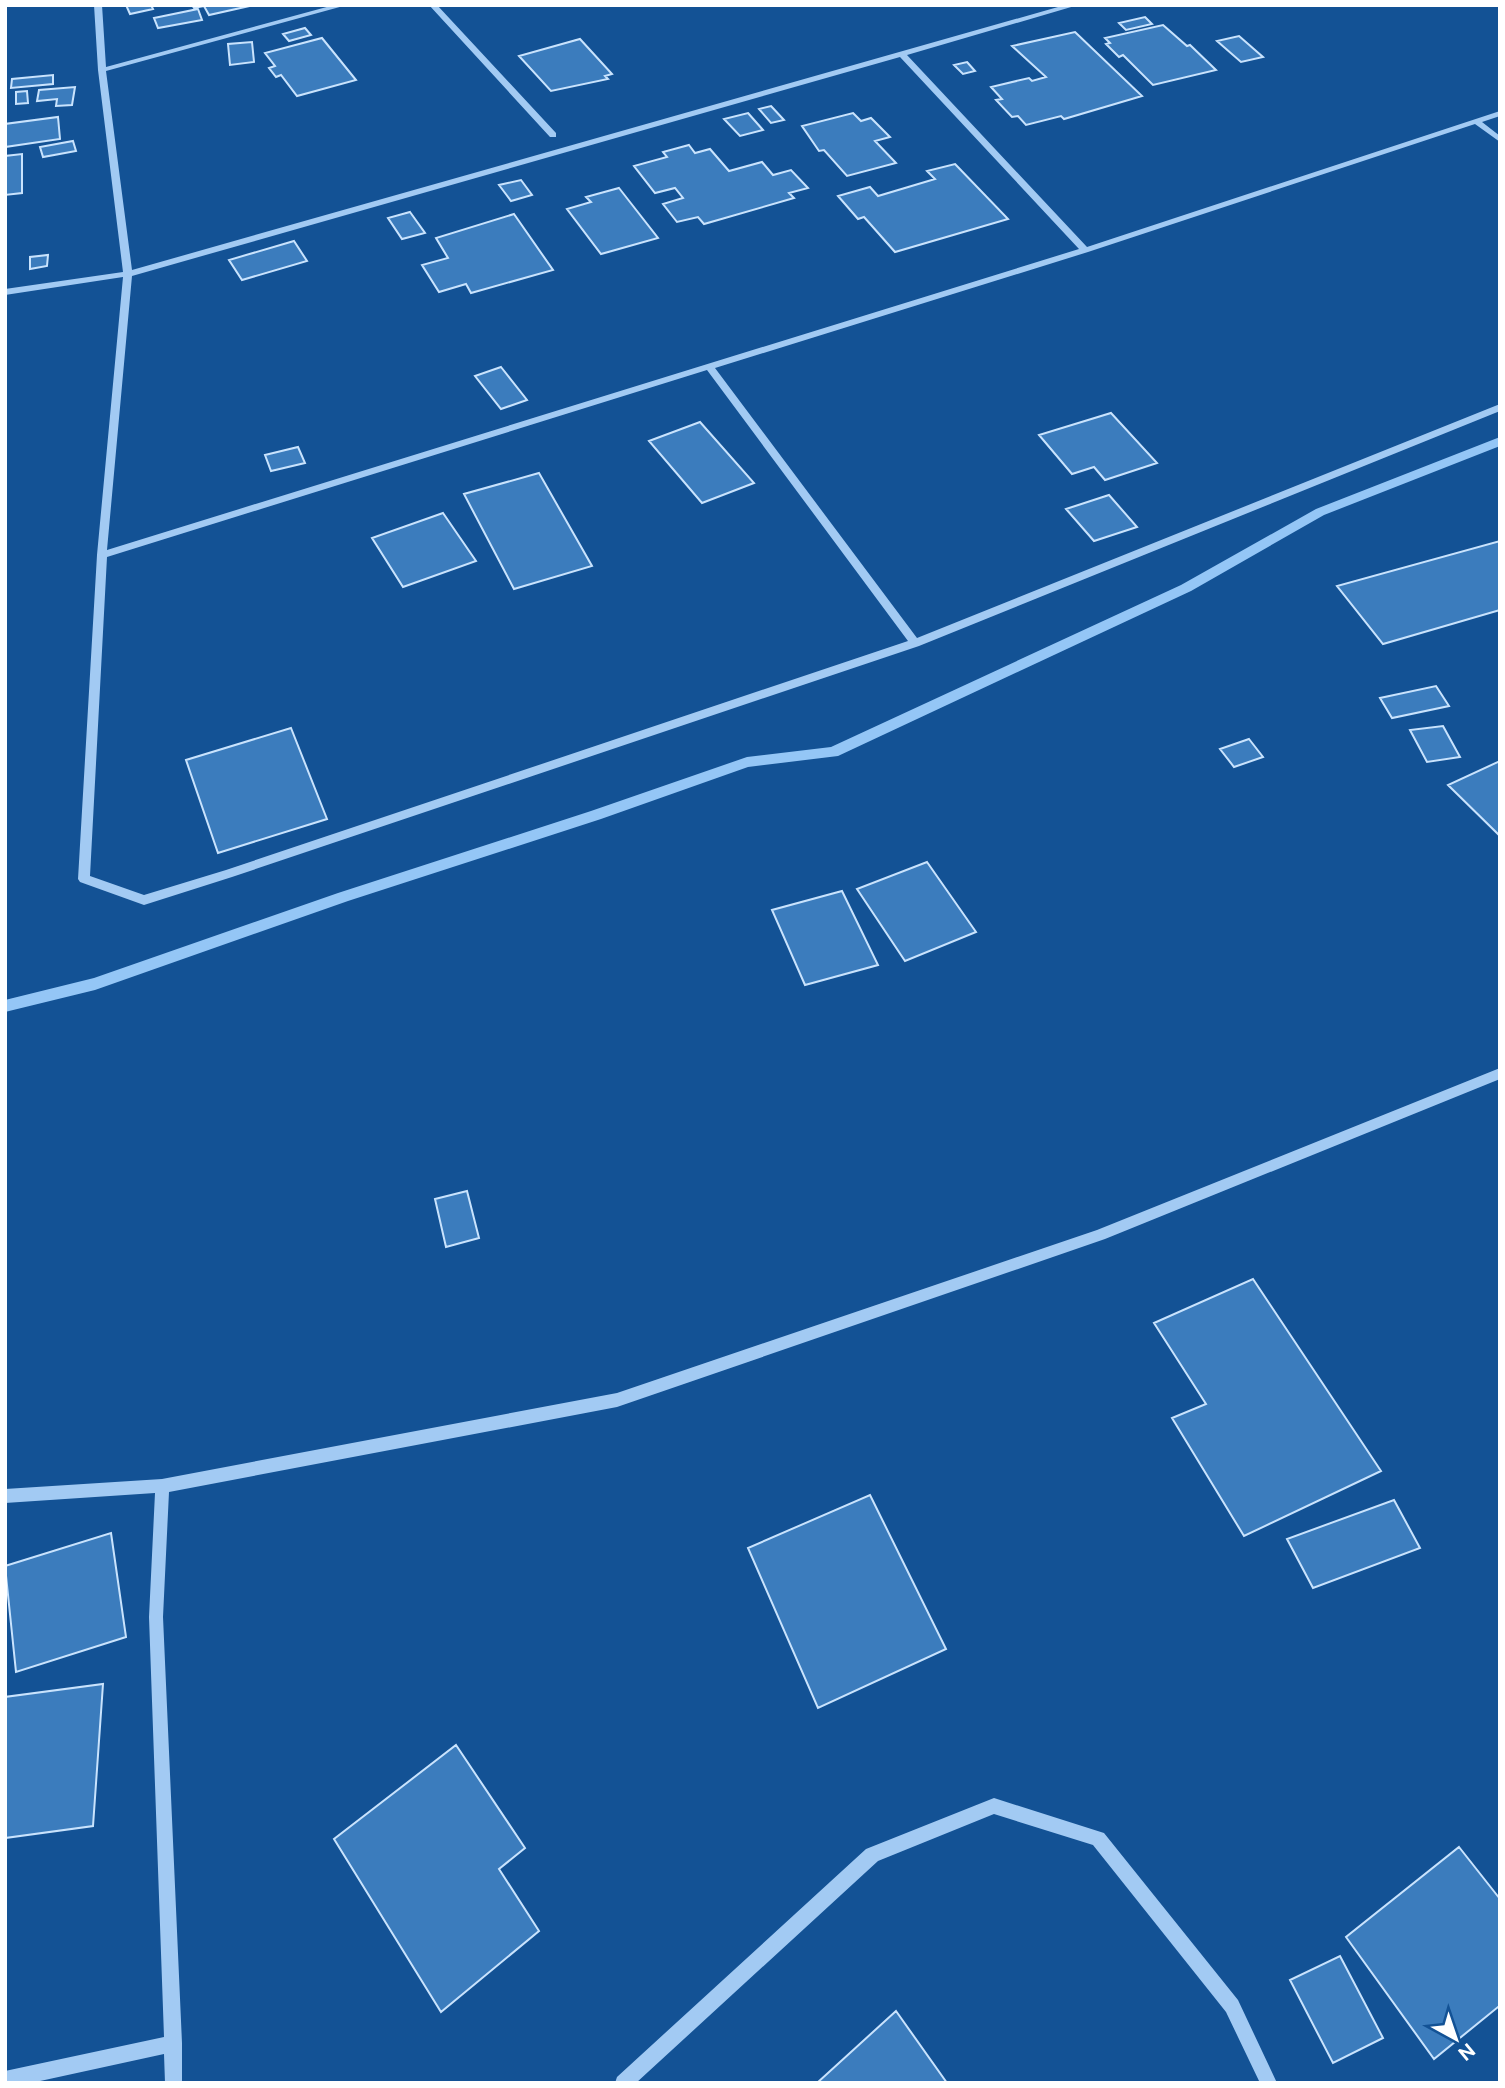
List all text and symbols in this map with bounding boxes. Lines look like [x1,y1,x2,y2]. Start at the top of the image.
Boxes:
north arrow [1421,2004,1491,2074]
text: N [1454,2039,1480,2065]

